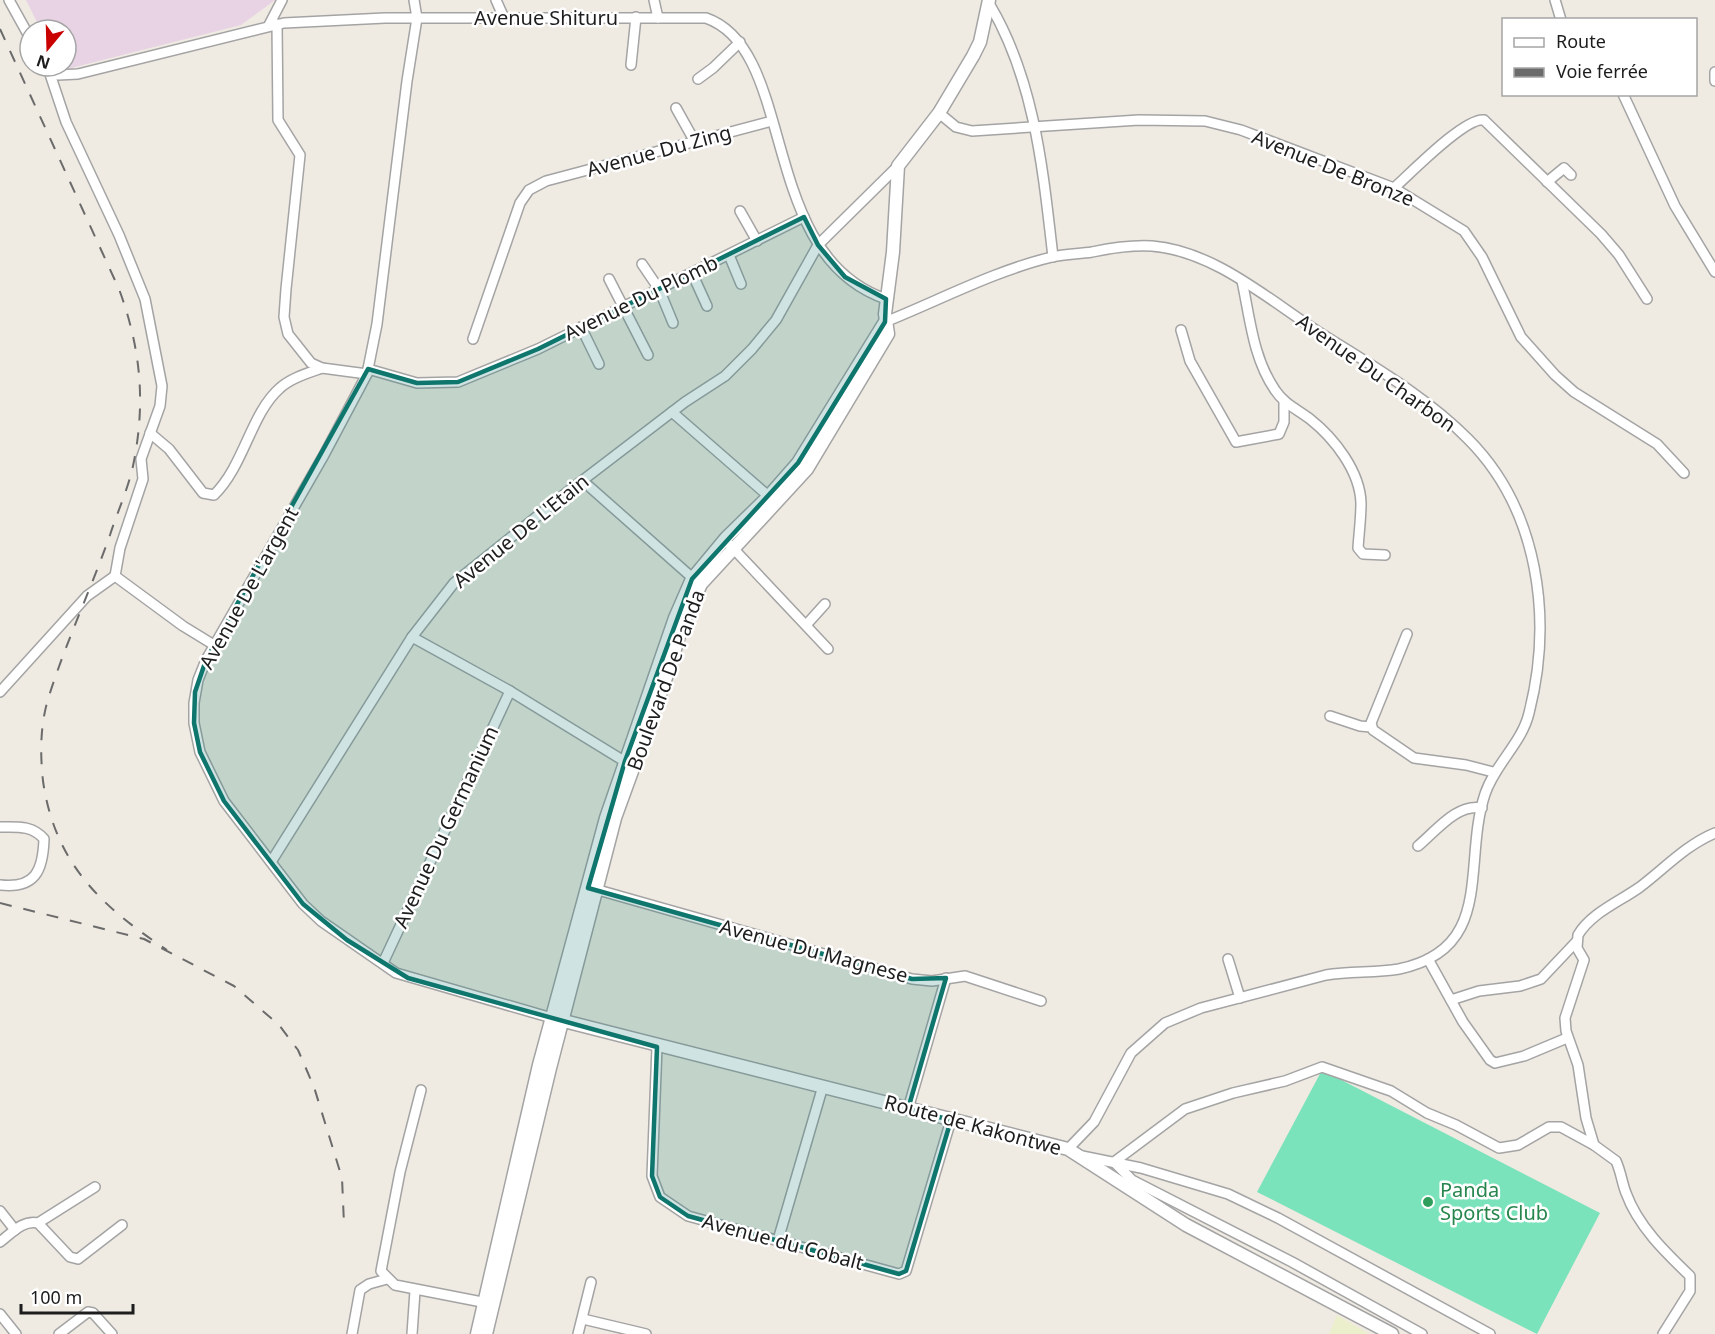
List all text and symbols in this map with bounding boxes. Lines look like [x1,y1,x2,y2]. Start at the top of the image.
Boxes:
street label: Avenue Shituru [474,4,618,31]
north arrow [18,18,78,78]
legend [1502,18,1697,96]
text: Route [1556,29,1606,53]
text: N [33,50,53,75]
text: Voie ferrée [1556,59,1648,83]
street label: Avenue Du Zing [583,118,734,183]
street label: Avenue De Bronze [1248,123,1418,212]
street label: Avenue Du Plomb [559,249,722,346]
street label: Avenue Du Charbon [1291,307,1461,438]
street label: Avenue De L'Etain [447,468,594,594]
street label: Avenue De L'argent [193,502,304,674]
street label: Boulevard De Panda [620,586,711,774]
street label: Avenue Du Germanium [387,721,504,932]
street label: Avenue Du Magnese [717,912,911,989]
street label: Route de Kakontwe [882,1088,1065,1161]
place label: Panda Sports Club [1440,1176,1548,1226]
marker: Panda Sports Club [1421,1195,1435,1209]
street label: Avenue du Cobalt [700,1207,867,1276]
scale bar [21,1277,134,1315]
text: 100 m [30,1285,82,1309]

